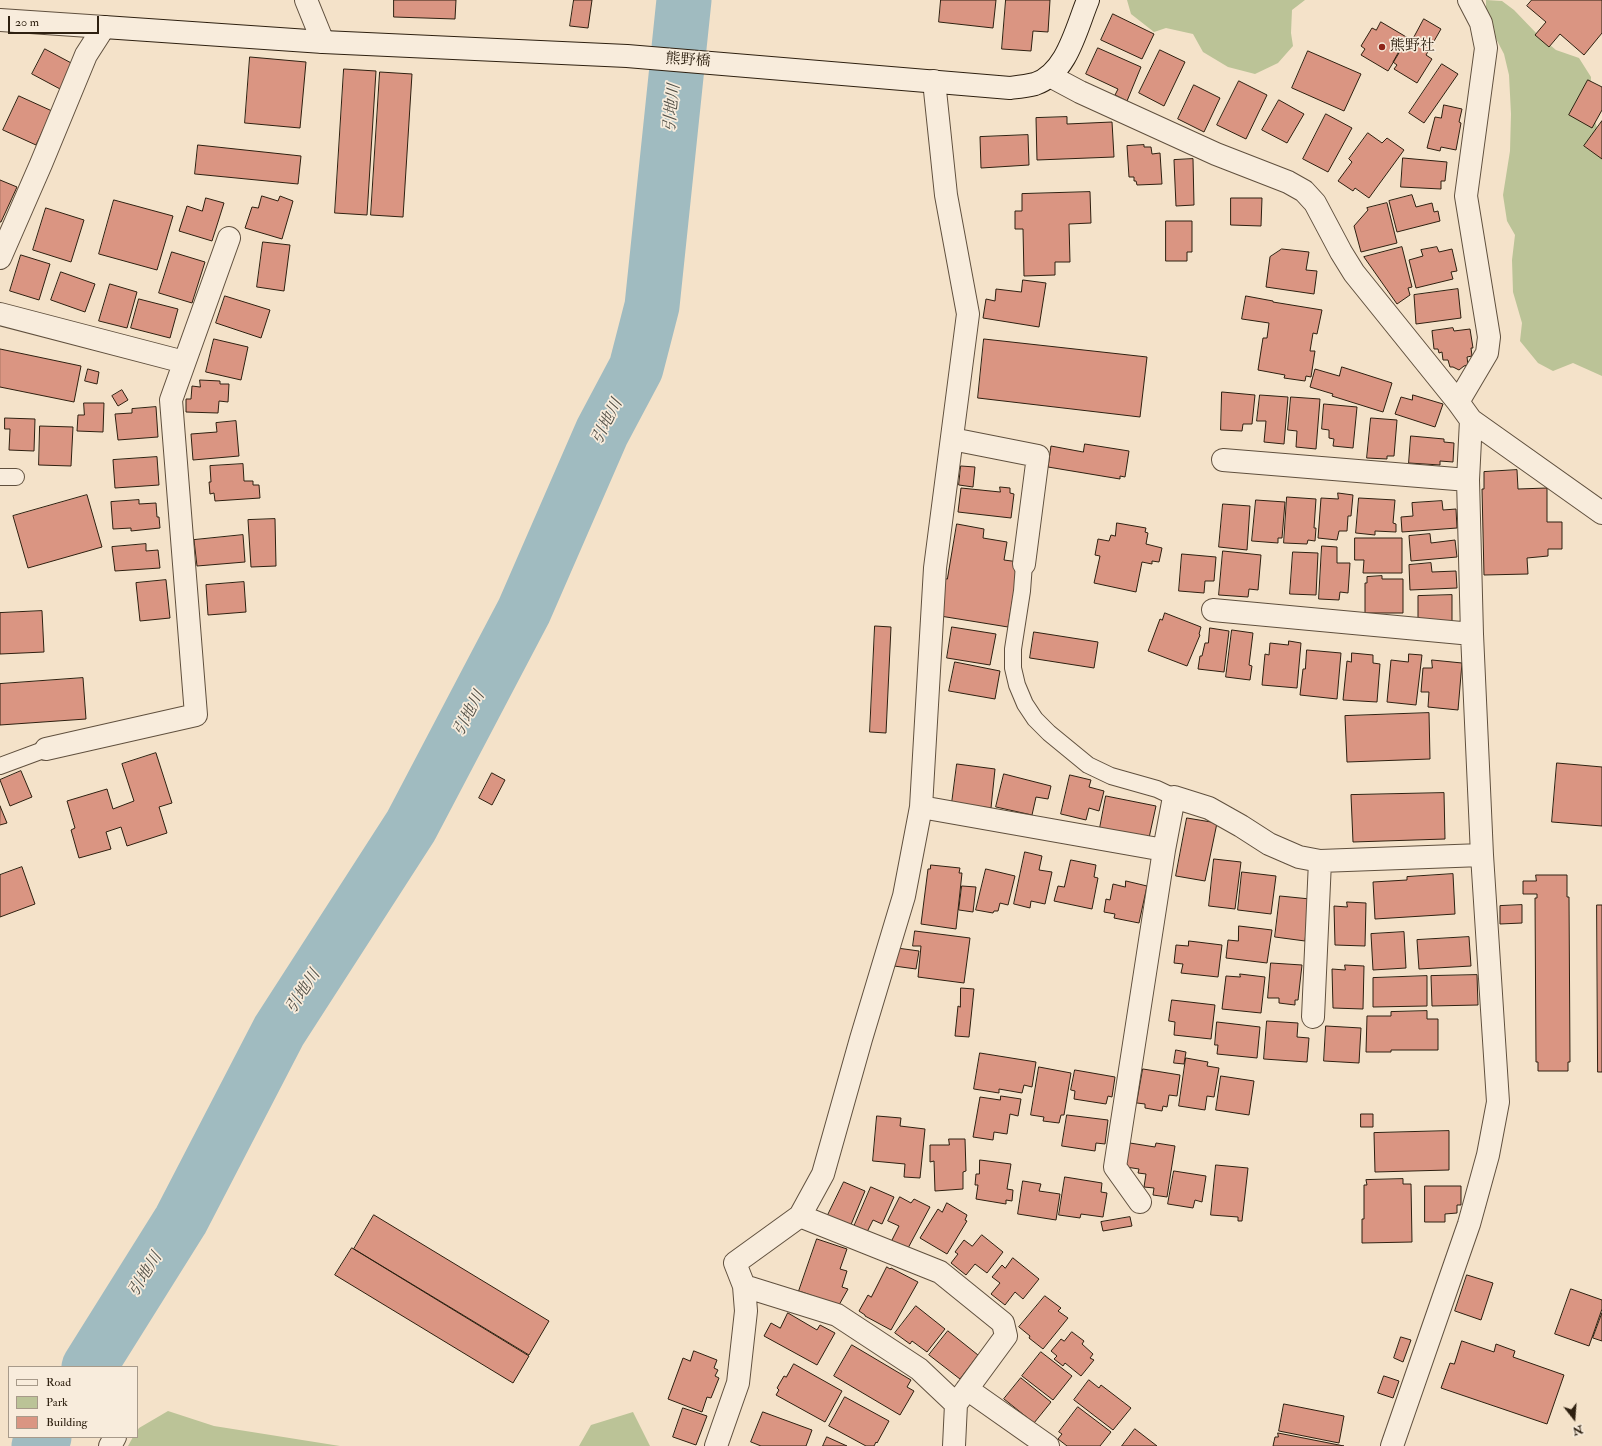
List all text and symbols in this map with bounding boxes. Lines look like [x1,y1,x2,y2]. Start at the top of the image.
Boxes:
scale bar [10,8,101,34]
text: 20 m [15,15,39,30]
place label: 熊野社 [1390,38,1435,56]
marker: 熊野社 [1377,42,1387,52]
street label: 熊野橋 [665,50,711,72]
water label: 引地川 [661,83,685,133]
water label: 引地川 [589,396,627,448]
water label: 引地川 [450,688,490,740]
water label: 引地川 [283,967,325,1017]
water label: 引地川 [125,1250,167,1300]
legend [8,1366,138,1438]
text: Road [46,1375,71,1390]
text: Park [46,1395,68,1410]
north arrow [1554,1398,1594,1438]
text: Building [46,1415,87,1430]
text: N [1571,1422,1584,1438]

